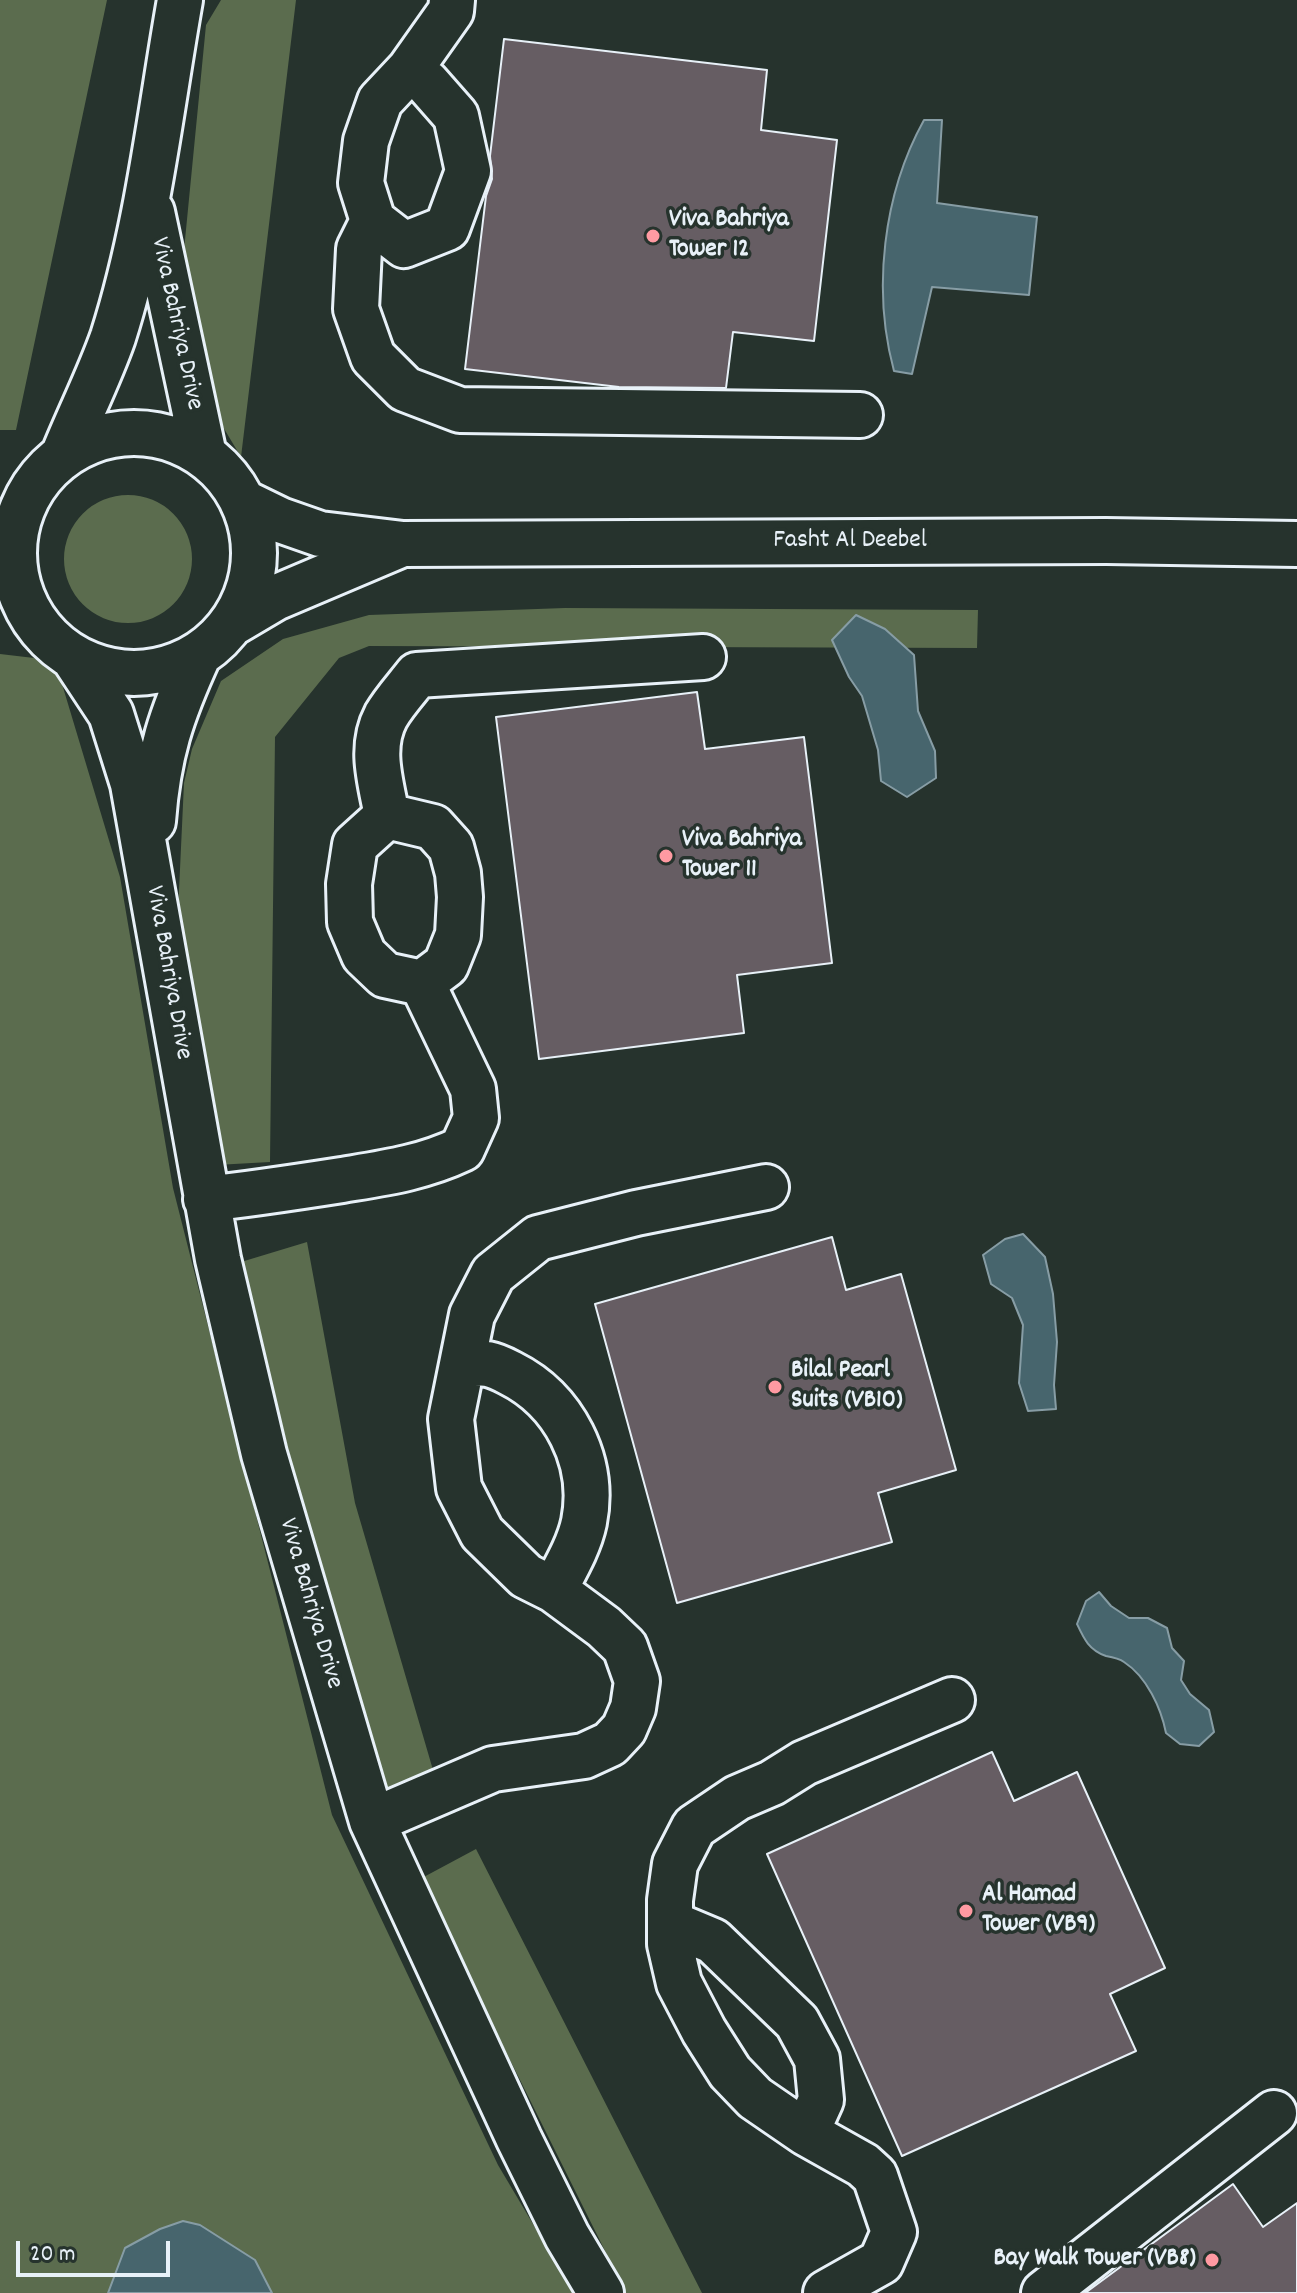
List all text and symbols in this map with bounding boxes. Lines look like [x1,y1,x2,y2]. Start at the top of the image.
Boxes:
place label: Viva Bahriya Tower 12 [669,205,789,266]
marker: Viva Bahriya Tower 12 [644,227,662,245]
street label: Viva Bahriya Drive [141,235,209,413]
street label: Fasht Al Deebel [773,526,927,558]
place label: Viva Bahriya Tower 11 [682,825,802,886]
marker: Viva Bahriya Tower 11 [657,847,675,865]
street label: Viva Bahriya Drive [136,884,198,1062]
place label: Bilal Pearl Suits (VB10) [791,1356,903,1418]
marker: Bilal Pearl Suits (VB10) [766,1378,784,1396]
street label: Viva Bahriya Drive [270,1515,348,1693]
place label: Al Hamad Tower (VB9) [982,1880,1095,1942]
marker: Al Hamad Tower (VB9) [957,1902,975,1920]
scale bar [20,2225,174,2275]
text: 20 m [30,2238,76,2272]
place label: Bay Walk Tower (VB8) [993,2244,1196,2276]
marker: Bay Walk Tower (VB8) [1203,2251,1221,2269]

